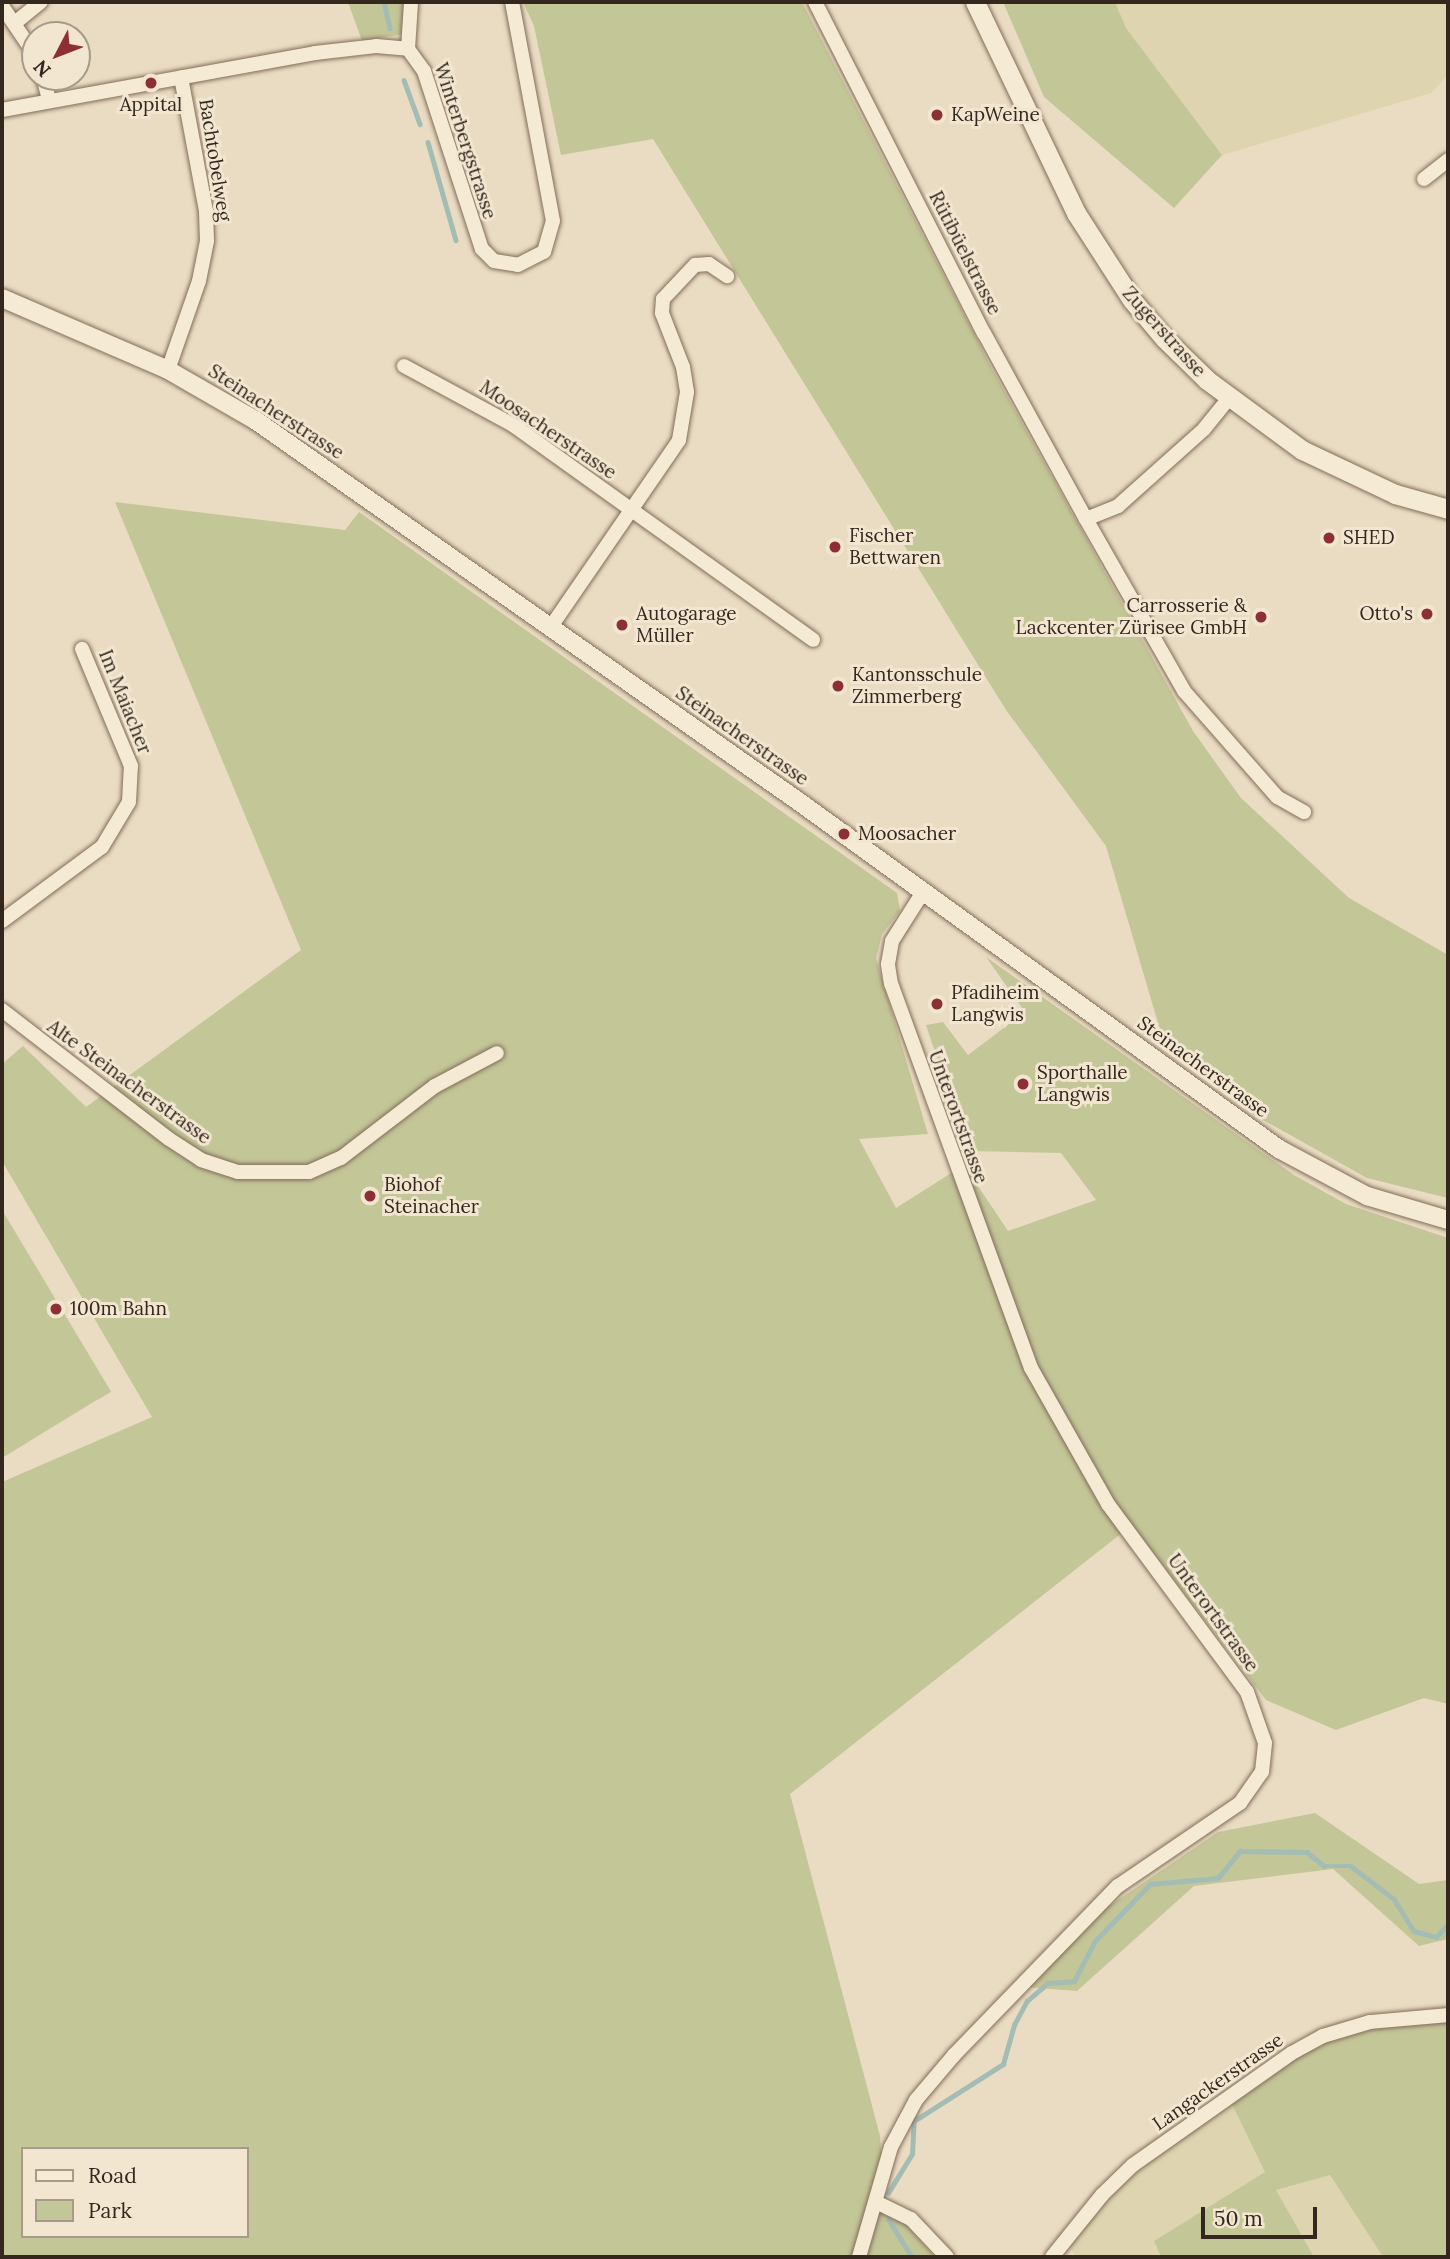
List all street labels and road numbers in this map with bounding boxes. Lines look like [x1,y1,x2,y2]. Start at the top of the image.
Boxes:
street label: Winterbergstrasse [429,60,501,222]
street label: Bachtobelweg [194,97,236,223]
street label: Rütibüelstrasse [924,187,1006,319]
street label: Zugerstrasse [1117,282,1211,382]
street label: Steinacherstrasse [204,360,348,464]
street label: Moosacherstrasse [475,376,621,484]
street label: Im Maiacher [94,646,156,758]
street label: Steinacherstrasse [671,682,813,790]
street label: Steinacherstrasse [1133,1012,1273,1122]
street label: Alte Steinacherstrasse [43,1015,215,1149]
street label: Unterortstrasse [923,1047,993,1187]
street label: Unterortstrasse [1163,1550,1263,1676]
street label: Langackerstrasse [1149,2029,1287,2135]

